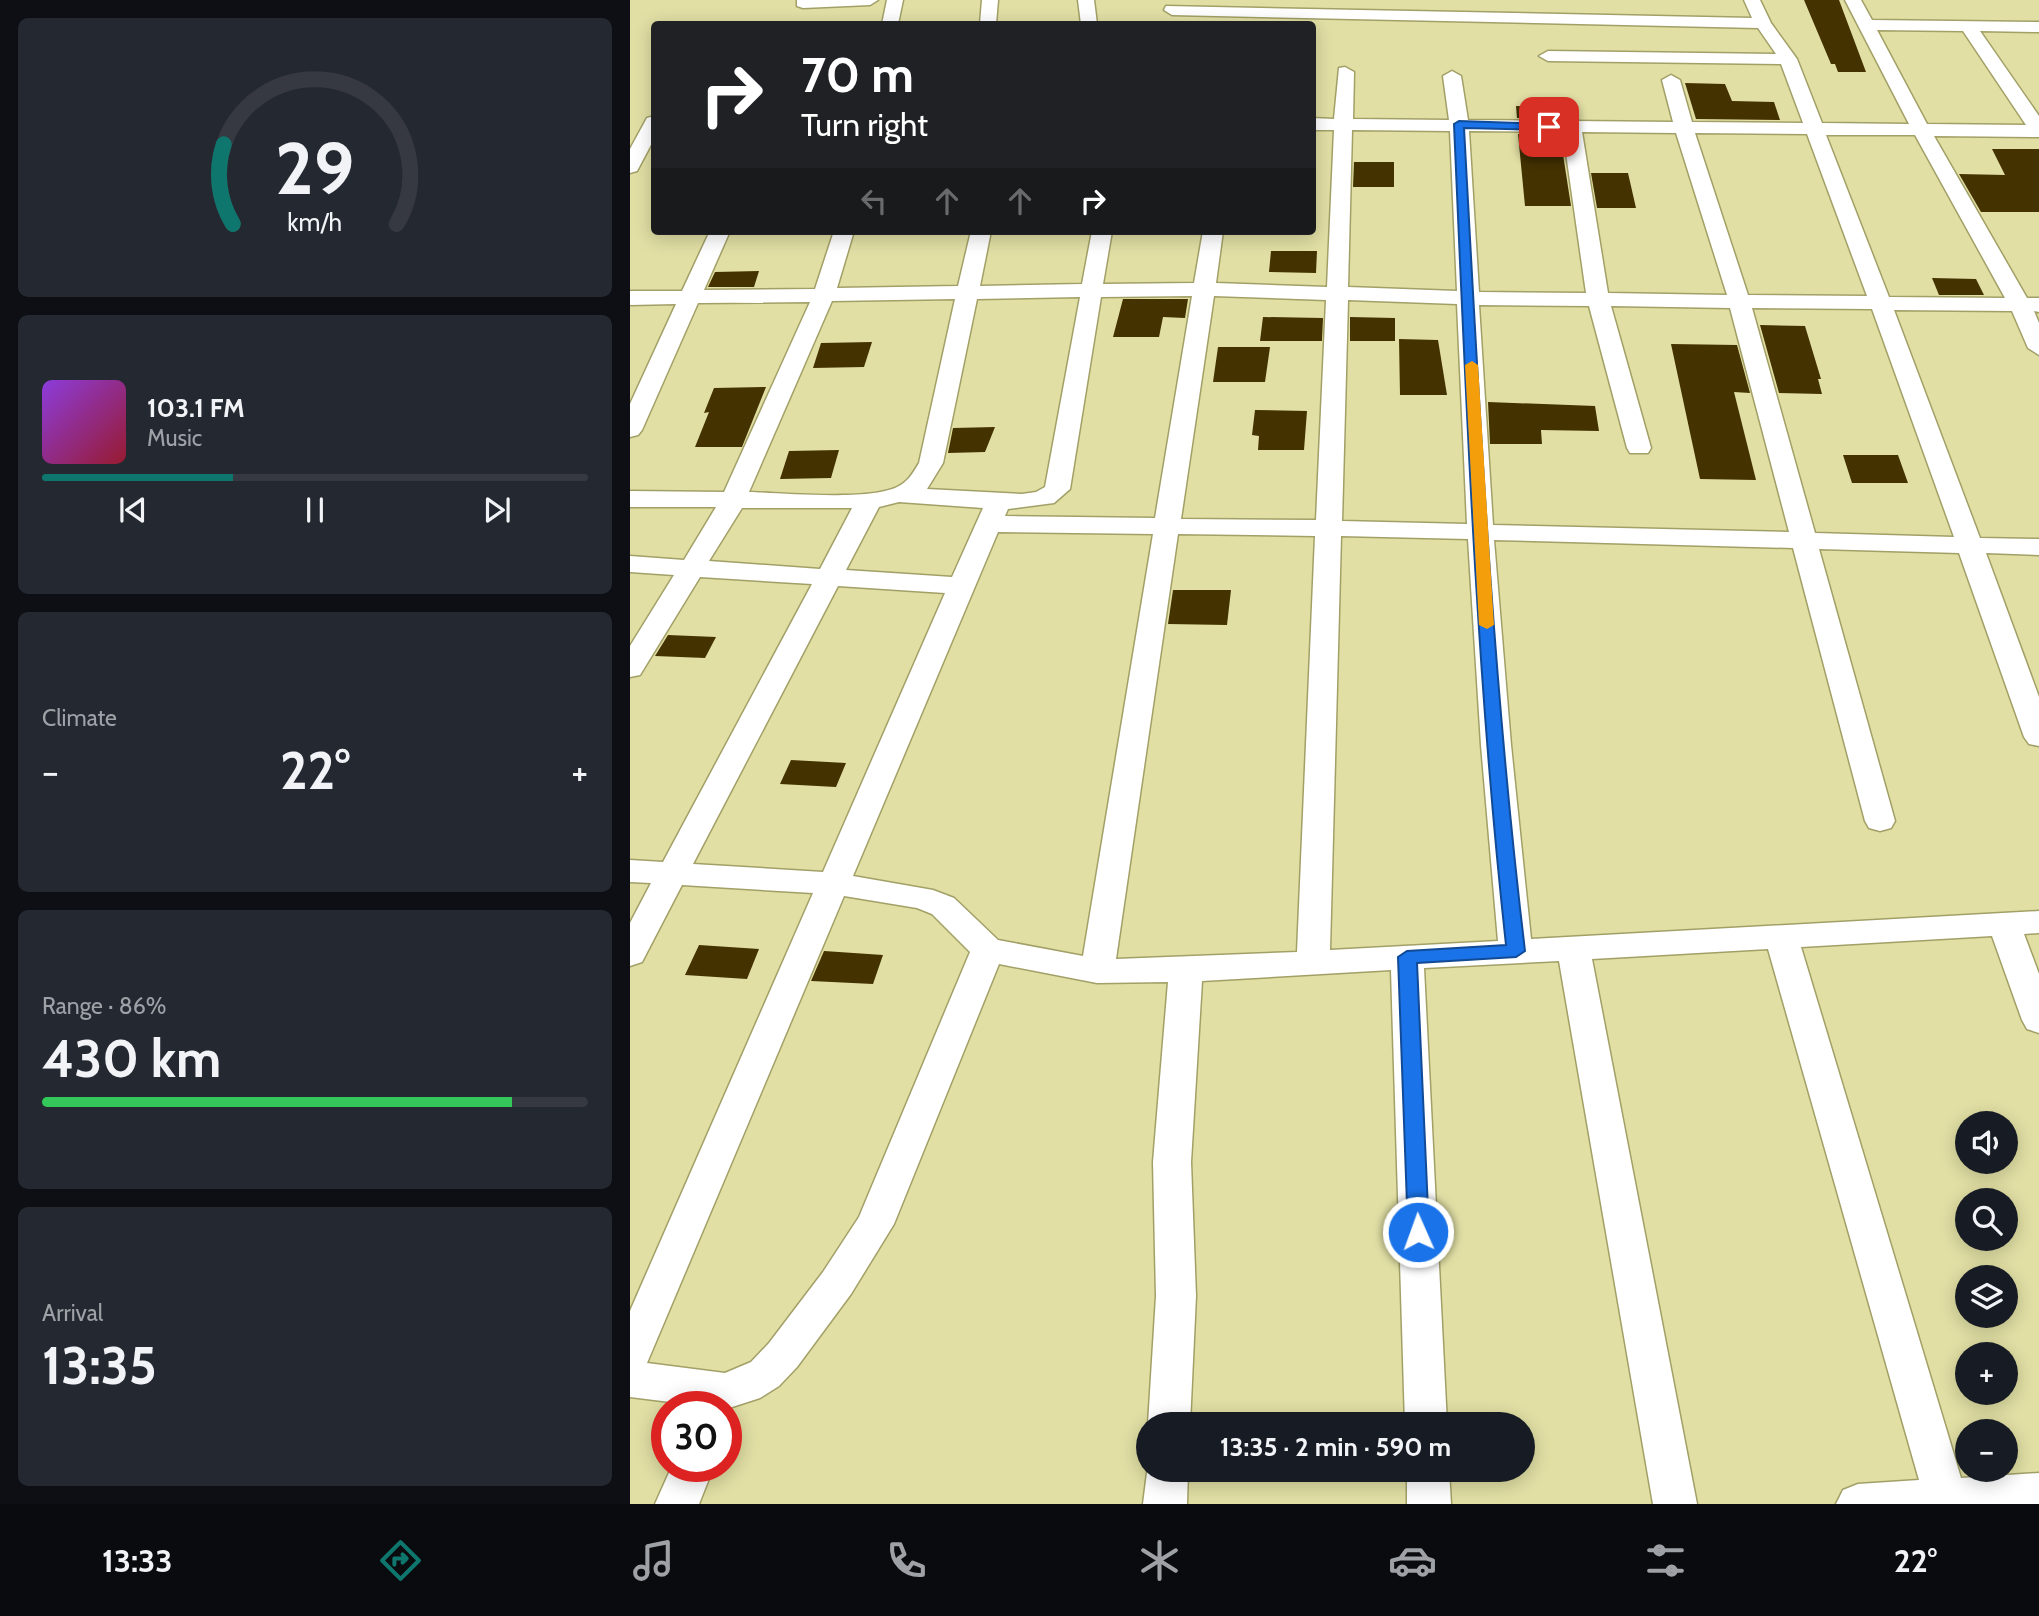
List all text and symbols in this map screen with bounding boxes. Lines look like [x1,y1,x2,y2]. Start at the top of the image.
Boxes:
text: 70 m [801,45,914,104]
icon: right [686,49,777,140]
pin [1519,97,1579,157]
text: Turn right [801,105,928,144]
icon: arrive [1530,108,1568,146]
text: 29 [275,124,355,212]
icon: left [855,182,893,220]
icon: ahead [928,182,966,220]
icon: ahead [1001,182,1039,220]
icon: right [1074,182,1112,220]
text: km/h [288,206,342,236]
text: 103.1 FM [147,392,245,424]
text: Music [147,424,202,452]
icon: previous [114,491,152,529]
icon: pause [296,491,334,529]
icon: next [478,491,516,529]
text: Climate [42,704,117,732]
text: 22° [280,739,350,802]
text: − [42,748,59,795]
text: + [571,748,588,795]
text: Range · 86% [42,992,166,1020]
text: 430 km [42,1027,221,1090]
map controls [1955,1111,2018,1482]
button: sound [1955,1111,2018,1174]
button: search [1955,1188,2018,1251]
position arrow [1381,1195,1455,1269]
button: layers [1955,1265,2018,1328]
text: Arrival [42,1299,103,1327]
text: 13:35 [42,1334,157,1397]
button: + [1955,1342,2018,1405]
speed limit sign: 30 [651,1391,742,1482]
button: − [1955,1419,2018,1482]
text: 13:35 · 2 min · 590 m [1220,1431,1451,1463]
icon: directions [376,1536,425,1585]
icon: music [629,1536,678,1585]
icon: phone [882,1536,931,1585]
icon: climate [1135,1536,1184,1585]
icon: car [1388,1536,1437,1585]
icon: filters [1641,1536,1690,1585]
text: 13:33 [102,1541,173,1580]
text: 22° [1894,1541,1937,1580]

